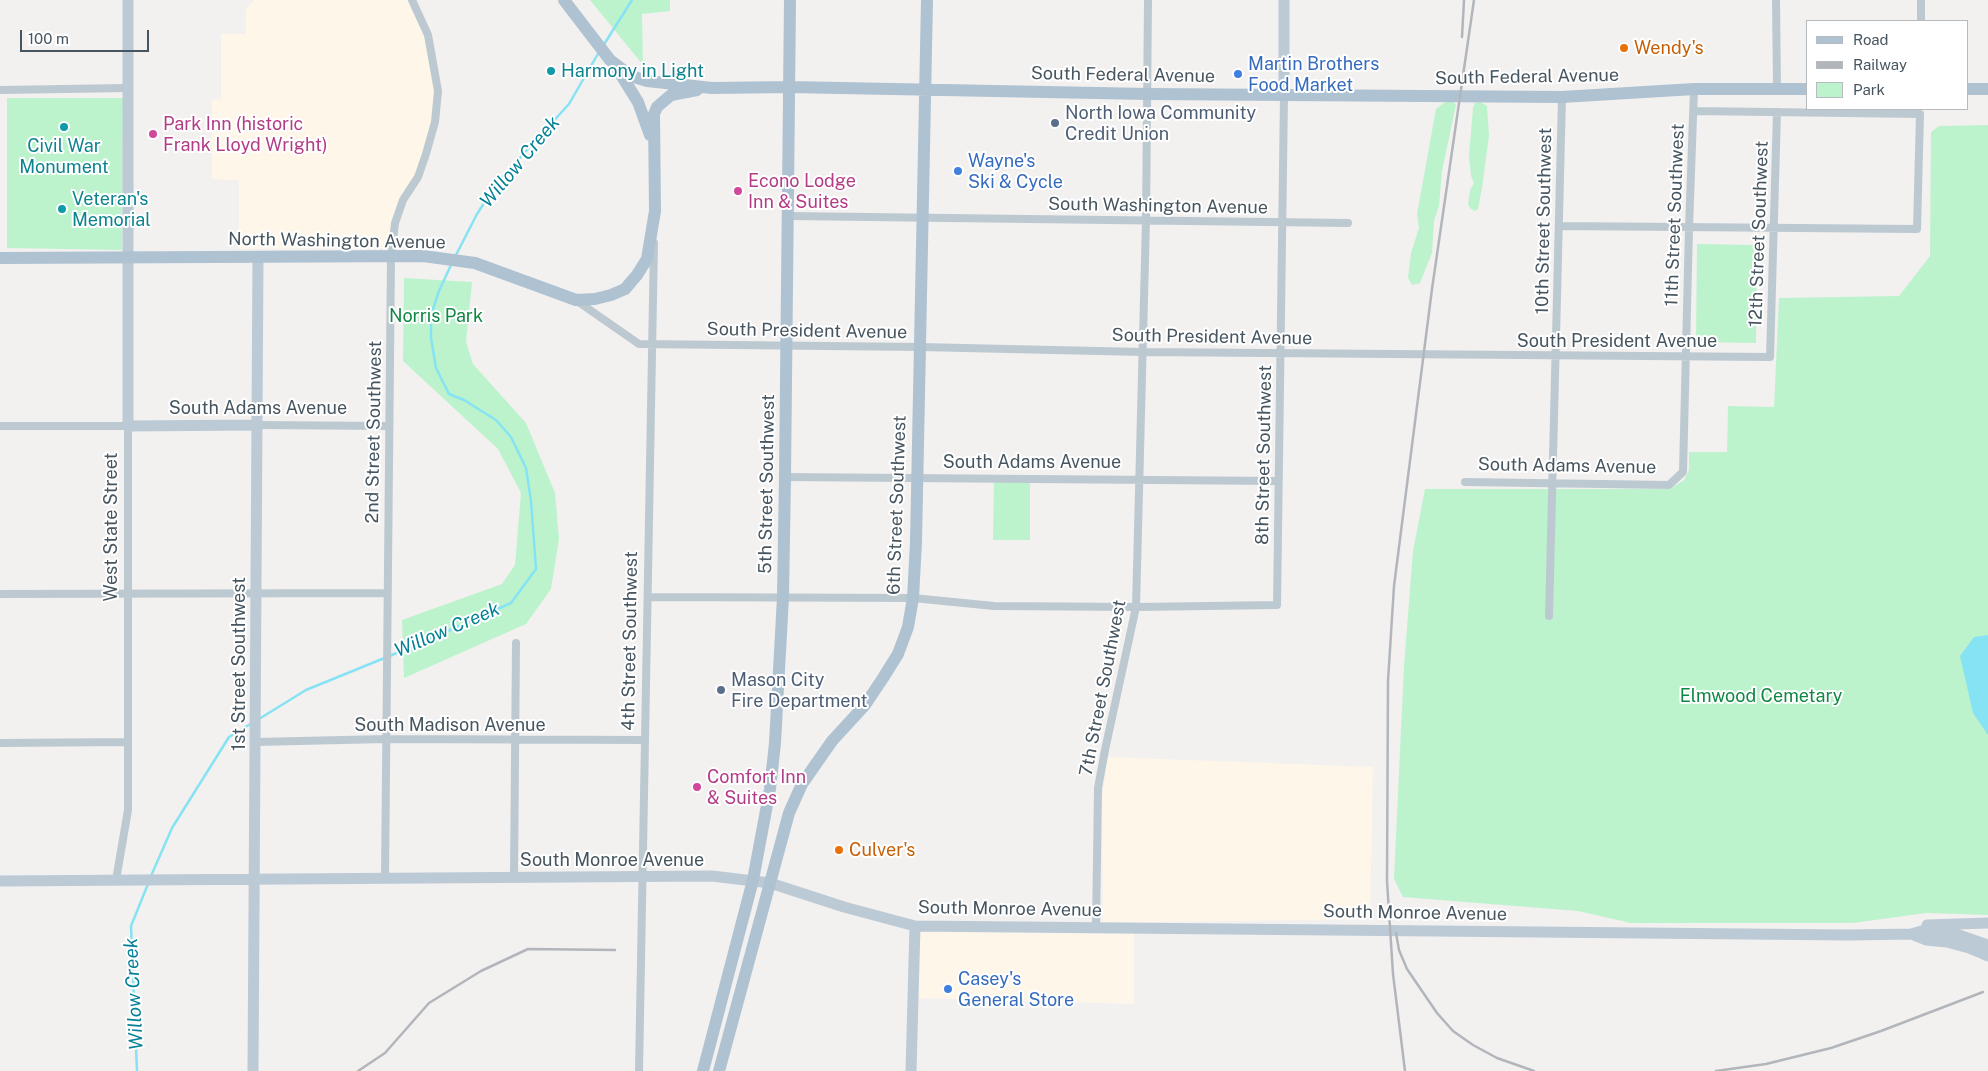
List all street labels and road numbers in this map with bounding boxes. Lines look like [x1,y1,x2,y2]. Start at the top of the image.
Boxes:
street label: South Federal Avenue [1031,63,1215,87]
street label: South Federal Avenue [1435,65,1619,89]
street label: 11th Street Southwest [1661,123,1689,307]
street label: 10th Street Southwest [1532,127,1556,315]
street label: 12th Street Southwest [1745,140,1773,328]
street label: South Washington Avenue [1048,193,1268,219]
street label: North Washington Avenue [228,228,446,254]
street label: South President Avenue [707,318,907,344]
street label: South President Avenue [1112,324,1312,350]
street label: South President Avenue [1517,330,1717,352]
street label: 2nd Street Southwest [362,340,386,524]
street label: 8th Street Southwest [1252,365,1276,545]
street label: 5th Street Southwest [755,394,779,574]
street label: South Adams Avenue [169,397,347,419]
street label: 6th Street Southwest [883,415,911,595]
street label: South Adams Avenue [943,451,1121,473]
street label: West State Street [100,453,122,601]
street label: South Adams Avenue [1478,454,1656,478]
street label: 4th Street Southwest [618,551,642,731]
street label: 1st Street Southwest [228,577,250,751]
street label: 7th Street Southwest [1075,598,1131,778]
street label: South Madison Avenue [354,714,546,736]
street label: South Monroe Avenue [520,849,704,871]
street label: South Monroe Avenue [918,897,1102,921]
street label: South Monroe Avenue [1323,901,1507,925]

